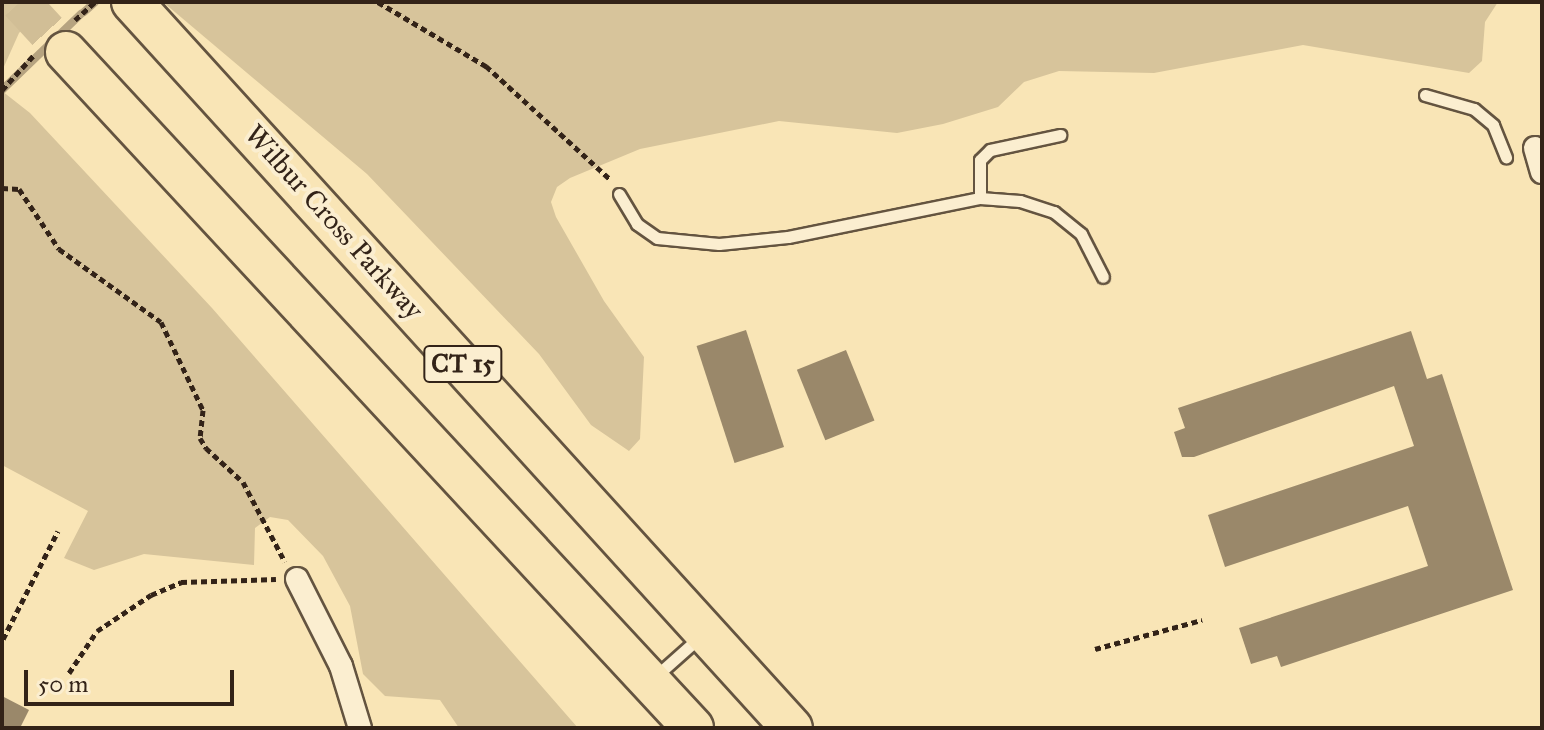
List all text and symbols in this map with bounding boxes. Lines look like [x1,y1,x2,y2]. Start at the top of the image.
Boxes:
street label: Wilbur Cross Parkway [238,118,430,326]
road number: CT 15 [423,342,503,386]
scale bar [28,654,238,704]
text: 50 m [38,669,88,699]

